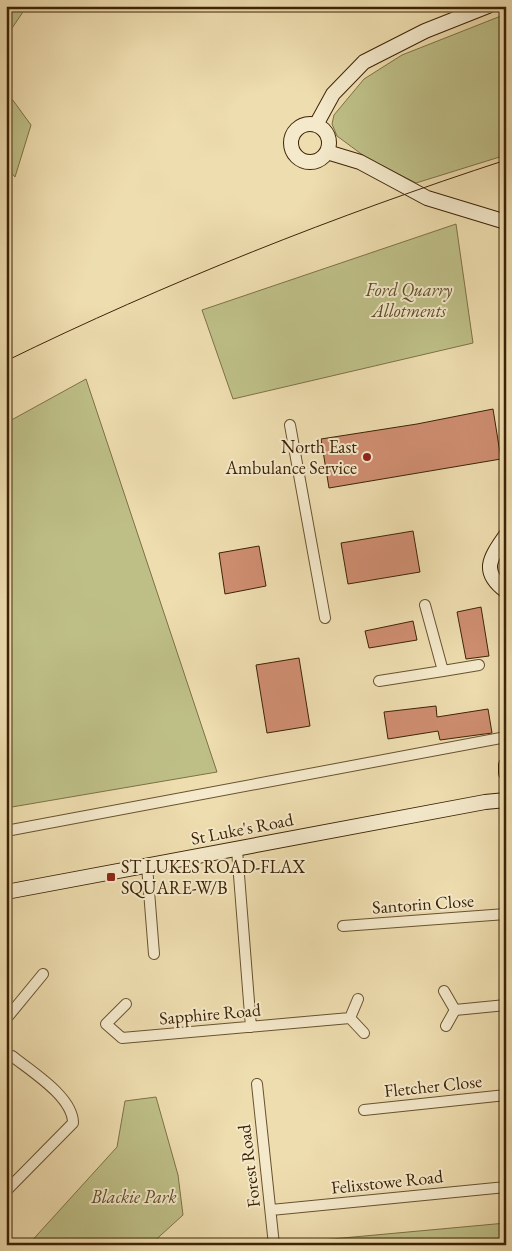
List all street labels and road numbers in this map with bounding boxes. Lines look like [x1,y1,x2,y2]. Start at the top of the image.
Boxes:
street label: St Luke's Road [189,807,296,850]
street label: Santorin Close [371,888,475,919]
street label: Sapphire Road [158,998,263,1029]
street label: Fletcher Close [383,1069,483,1102]
street label: Forest Road [232,1122,265,1209]
street label: Felixstowe Road [330,1164,445,1199]

